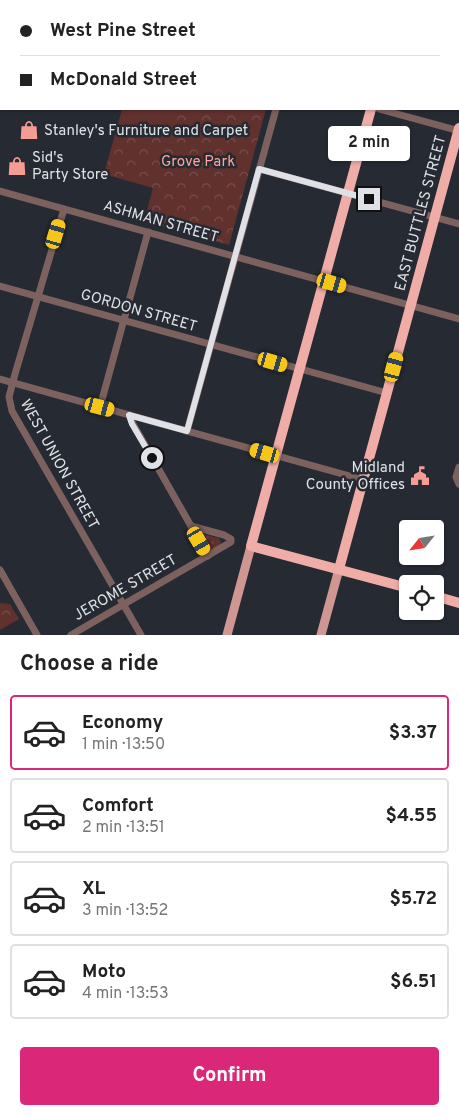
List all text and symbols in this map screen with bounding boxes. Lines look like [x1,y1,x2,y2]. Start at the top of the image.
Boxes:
text: West Pine Street [50,19,196,43]
text: McDonald Street [50,68,197,92]
shop icon: Stanley's Furniture and Carpet [18,119,40,141]
place label: Stanley's Furniture and Carpet [44,122,248,141]
callout: 2 min [328,126,410,162]
text: 2 min [348,133,390,153]
street label: EAST BUTTLES STREET [391,133,451,293]
place label: Sid's Party Store [32,149,108,185]
park label: Grove Park [161,153,235,172]
shop icon: Sid's Party Store [6,155,28,177]
route end [358,188,380,210]
street label: ASHMAN STREET [101,197,220,248]
car [44,217,67,251]
car [315,272,348,294]
street label: GORDON STREET [78,286,199,337]
car [256,351,289,373]
car [382,351,405,383]
street label: WEST UNION STREET [15,396,102,533]
car [83,396,116,418]
car [248,442,281,464]
route start [141,447,163,469]
place label: Midland County Offices [306,459,405,495]
public building icon: Midland County Offices [409,465,431,487]
north arrow [399,520,444,565]
map controls [399,520,444,620]
car [185,524,212,558]
street label: JEROME STREET [71,551,181,626]
button: locate [399,575,444,620]
text: Choose a ride [20,651,158,678]
icon: car [22,710,67,755]
text: Economy [82,711,163,735]
text: $3.37 [389,721,437,745]
text: 1 min · 13:50 [82,735,165,755]
icon: car [22,793,67,838]
text: Comfort [82,794,154,818]
text: $4.55 [386,804,437,828]
text: 2 min · 13:51 [82,818,165,838]
icon: car [22,876,67,921]
text: XL [82,877,105,901]
text: $5.72 [389,887,437,911]
text: 3 min · 13:52 [82,901,168,921]
icon: car [22,959,67,1004]
text: Moto [82,960,126,984]
text: $6.51 [390,970,437,994]
text: 4 min · 13:53 [82,984,169,1004]
button: Confirm [20,1047,439,1105]

